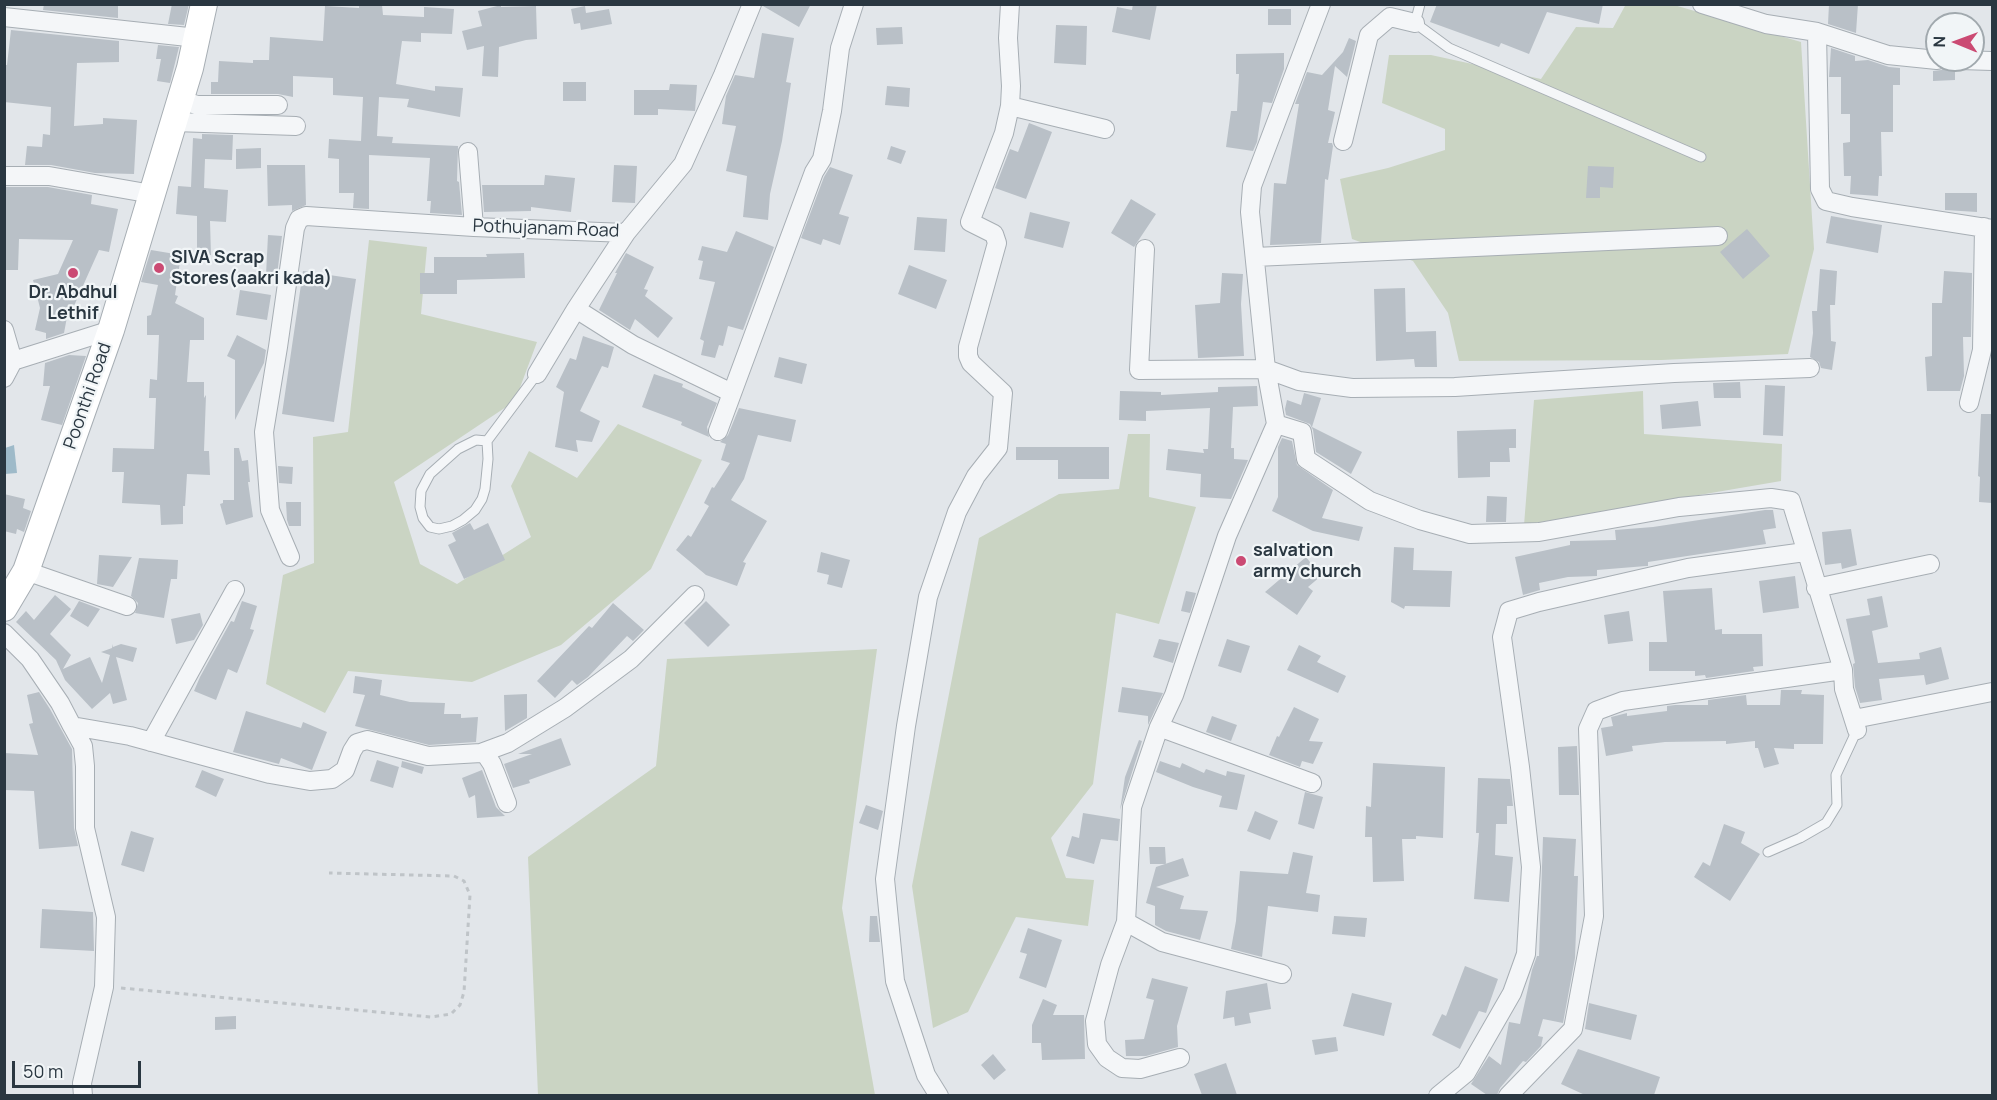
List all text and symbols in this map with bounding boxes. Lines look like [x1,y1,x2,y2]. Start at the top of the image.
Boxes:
north arrow [1925,12,1985,72]
text: N [1928,36,1950,48]
street label: Pothujanam Road [472,216,620,242]
place label: SIVA Scrap Stores(aakri kada) [171,247,332,290]
marker: SIVA Scrap Stores(aakri kada) [152,261,166,275]
marker: Dr. Abdhul Lethif [66,266,80,280]
place label: Dr. Abdhul Lethif [28,282,118,324]
street label: Poonthi Road [60,340,116,452]
place label: salvation army church [1253,540,1362,582]
marker: salvation army church [1234,554,1248,568]
scale bar [15,1049,144,1087]
text: 50 m [23,1059,63,1083]

